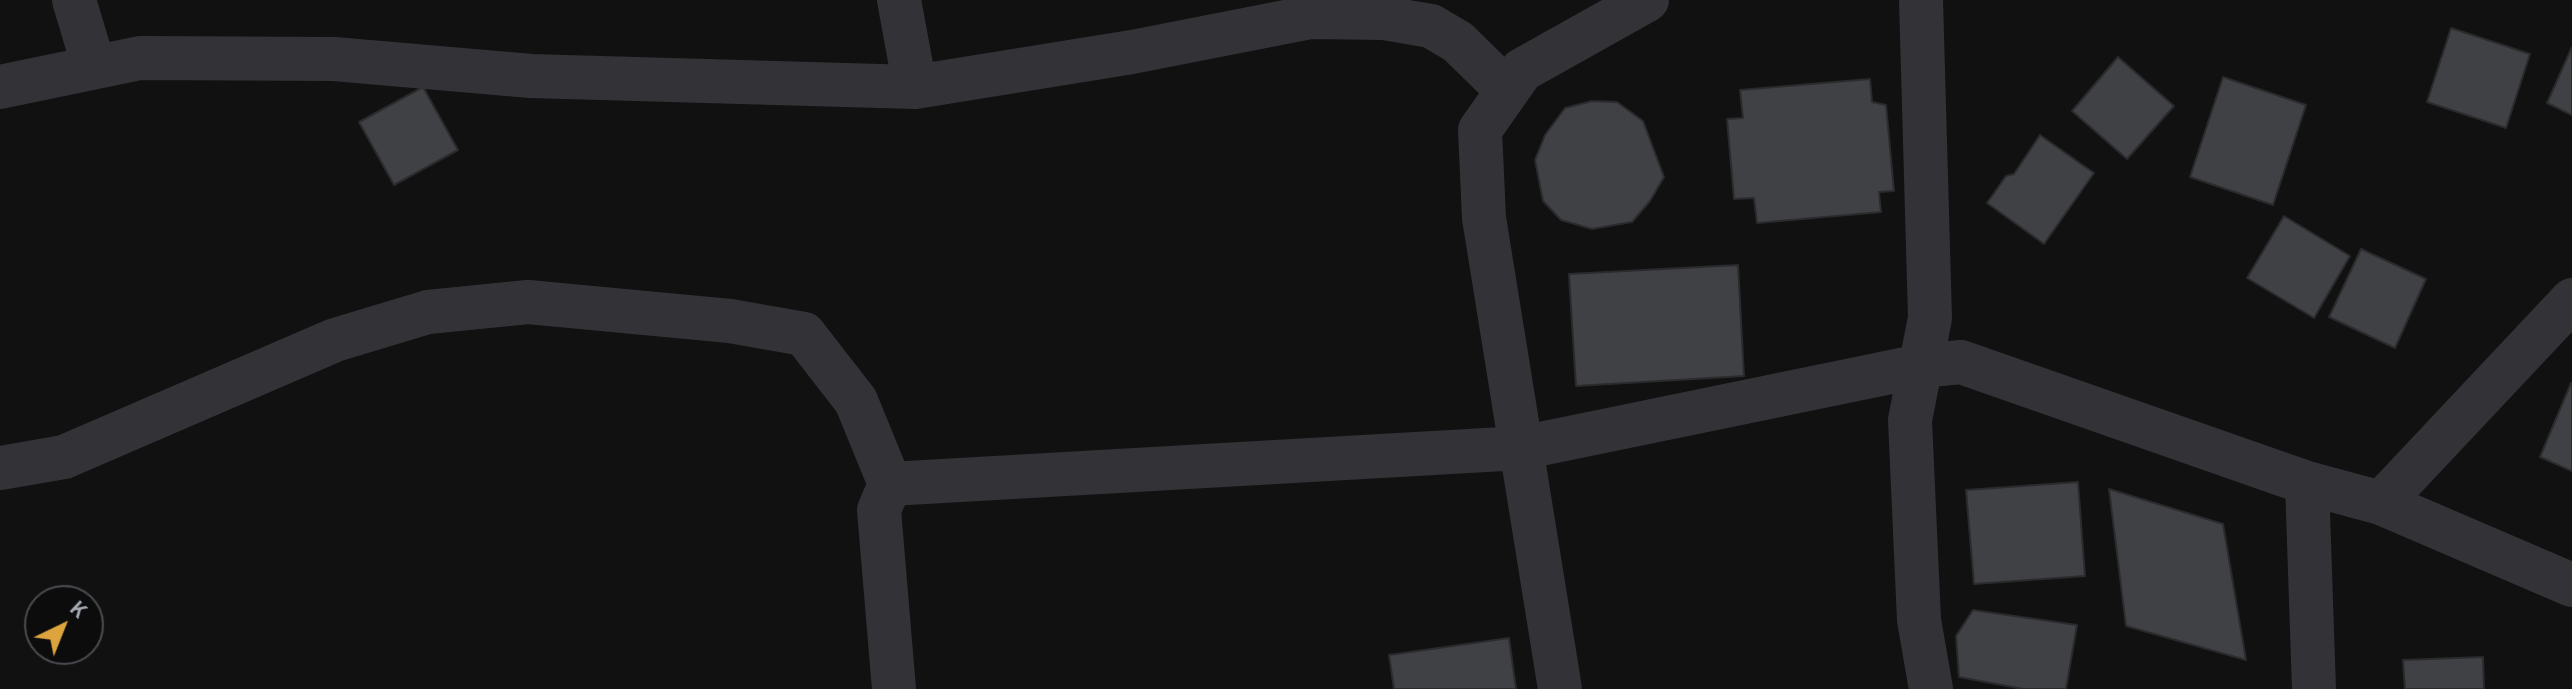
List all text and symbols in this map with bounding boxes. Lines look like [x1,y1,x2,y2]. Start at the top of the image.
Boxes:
north arrow [24,585,104,665]
text: K [64,593,94,624]

